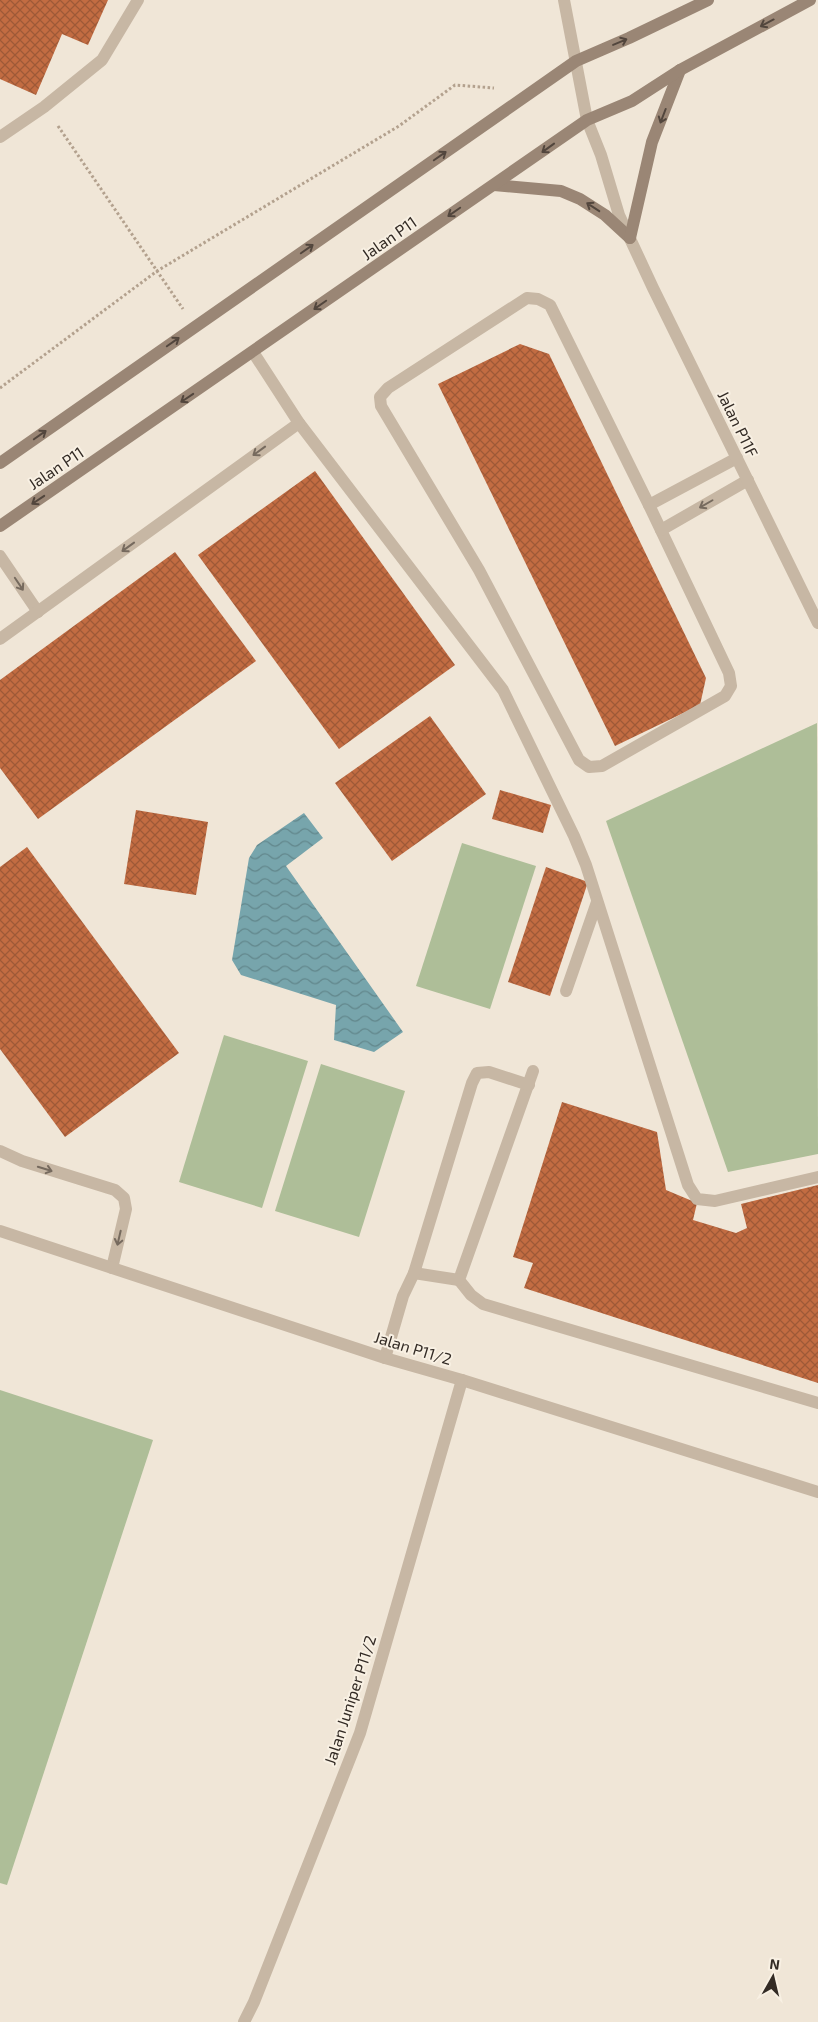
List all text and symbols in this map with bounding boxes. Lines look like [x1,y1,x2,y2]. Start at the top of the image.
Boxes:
one-way arrow [760,18,775,28]
one-way arrow [612,37,628,46]
one-way arrow [658,107,667,123]
one-way arrow [541,143,555,153]
one-way arrow [433,151,447,161]
one-way arrow [586,202,600,212]
one-way arrow [447,207,461,217]
street label: Jalan P11 [358,212,420,263]
one-way arrow [299,244,313,254]
one-way arrow [314,300,328,310]
one-way arrow [166,337,180,347]
street label: Jalan P11F [714,388,763,460]
one-way arrow [180,393,194,403]
one-way arrow [33,430,47,440]
street label: Jalan P11 [24,442,87,493]
one-way arrow [252,446,266,456]
one-way arrow [32,495,46,505]
one-way arrow [699,500,713,510]
one-way arrow [121,542,135,552]
one-way arrow [14,577,24,591]
one-way arrow [37,1164,53,1174]
one-way arrow [114,1230,123,1246]
street label: Jalan P11/2 [372,1327,454,1368]
street label: Jalan Juniper P11/2 [320,1633,379,1767]
north arrow [748,1952,798,2002]
text: N [769,1955,781,1973]

